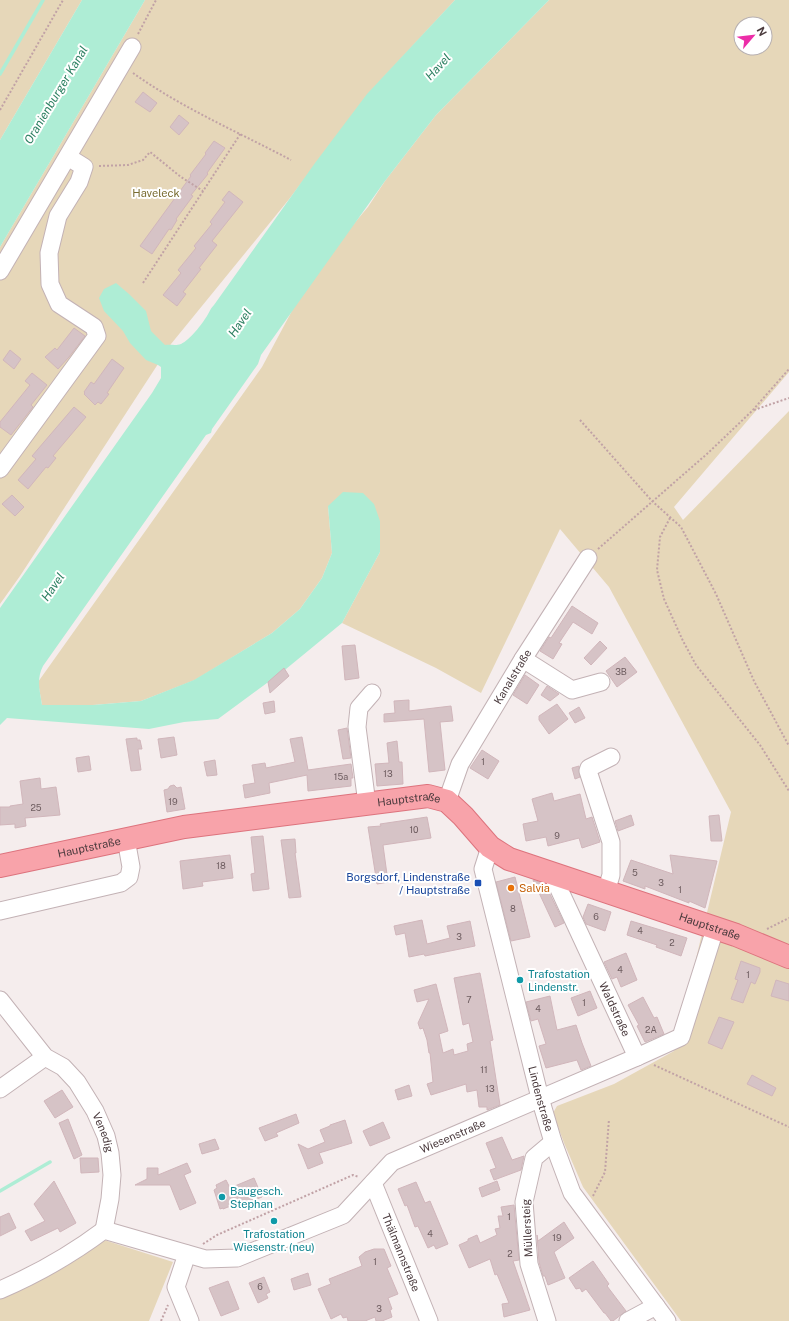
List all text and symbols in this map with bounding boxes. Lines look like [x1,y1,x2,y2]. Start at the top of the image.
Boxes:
north arrow [733,16,773,56]
text: N [755,25,769,38]
water label: Oranienburger Kanal [21,44,91,146]
water label: Havel [422,51,454,83]
park label: Haveleck [132,187,180,199]
water label: Havel [225,306,255,340]
water label: Havel [38,570,68,604]
street label: Kanalstraße [491,647,534,706]
house number: 3B [615,666,627,677]
house number: 1 [481,756,485,767]
house number: 13 [383,768,393,779]
house number: 15a [334,771,348,782]
street label: Hauptstraße [377,790,442,808]
house number: 19 [168,796,178,807]
house number: 25 [30,802,42,813]
house number: 10 [409,824,419,835]
house number: 9 [554,830,560,841]
street label: Hauptstraße [56,835,122,860]
house number: 18 [216,860,226,871]
house number: 5 [632,867,638,878]
place label: Borgsdorf, Lindenstraße / Hauptstraße [346,871,470,896]
house number: 3 [658,877,664,888]
marker: Borgsdorf, Lindenstraße / Hauptstraße [473,878,483,888]
place label: Salvia [519,882,550,894]
marker: Salvia [506,883,516,893]
house number: 1 [678,884,682,895]
house number: 8 [510,903,516,914]
street label: Hauptstraße [677,910,742,942]
house number: 6 [593,911,599,922]
house number: 4 [637,925,643,936]
house number: 3 [456,931,462,942]
house number: 2 [669,937,675,948]
house number: 4 [617,964,623,975]
place label: Trafostation Lindenstr. [528,968,590,993]
house number: 1 [746,969,750,980]
marker: Trafostation Lindenstr. [515,975,525,985]
street label: Waldstraße [597,980,633,1038]
house number: 7 [466,994,472,1005]
house number: 1 [582,997,586,1008]
house number: 4 [535,1003,541,1014]
house number: 2A [645,1024,657,1035]
house number: 11 [480,1064,488,1075]
street label: Lindenstraße [526,1065,556,1133]
house number: 13 [485,1083,495,1094]
street label: Venedig [90,1111,116,1154]
street label: Wiesenstraße [418,1117,487,1155]
place label: Baugesch. Stephan [230,1185,283,1210]
marker: Baugesch. Stephan [217,1192,227,1202]
street label: Müllersteig [519,1198,535,1257]
house number: 1 [507,1211,511,1222]
street label: Thälmannstraße [380,1212,422,1293]
marker: Trafostation Wiesenstr. (neu) [269,1216,279,1226]
place label: Trafostation Wiesenstr. (neu) [233,1228,315,1253]
house number: 4 [427,1228,433,1239]
house number: 19 [552,1232,562,1243]
house number: 2 [507,1248,513,1259]
house number: 1 [373,1256,377,1267]
house number: 6 [257,1281,263,1292]
house number: 3 [376,1303,382,1314]

